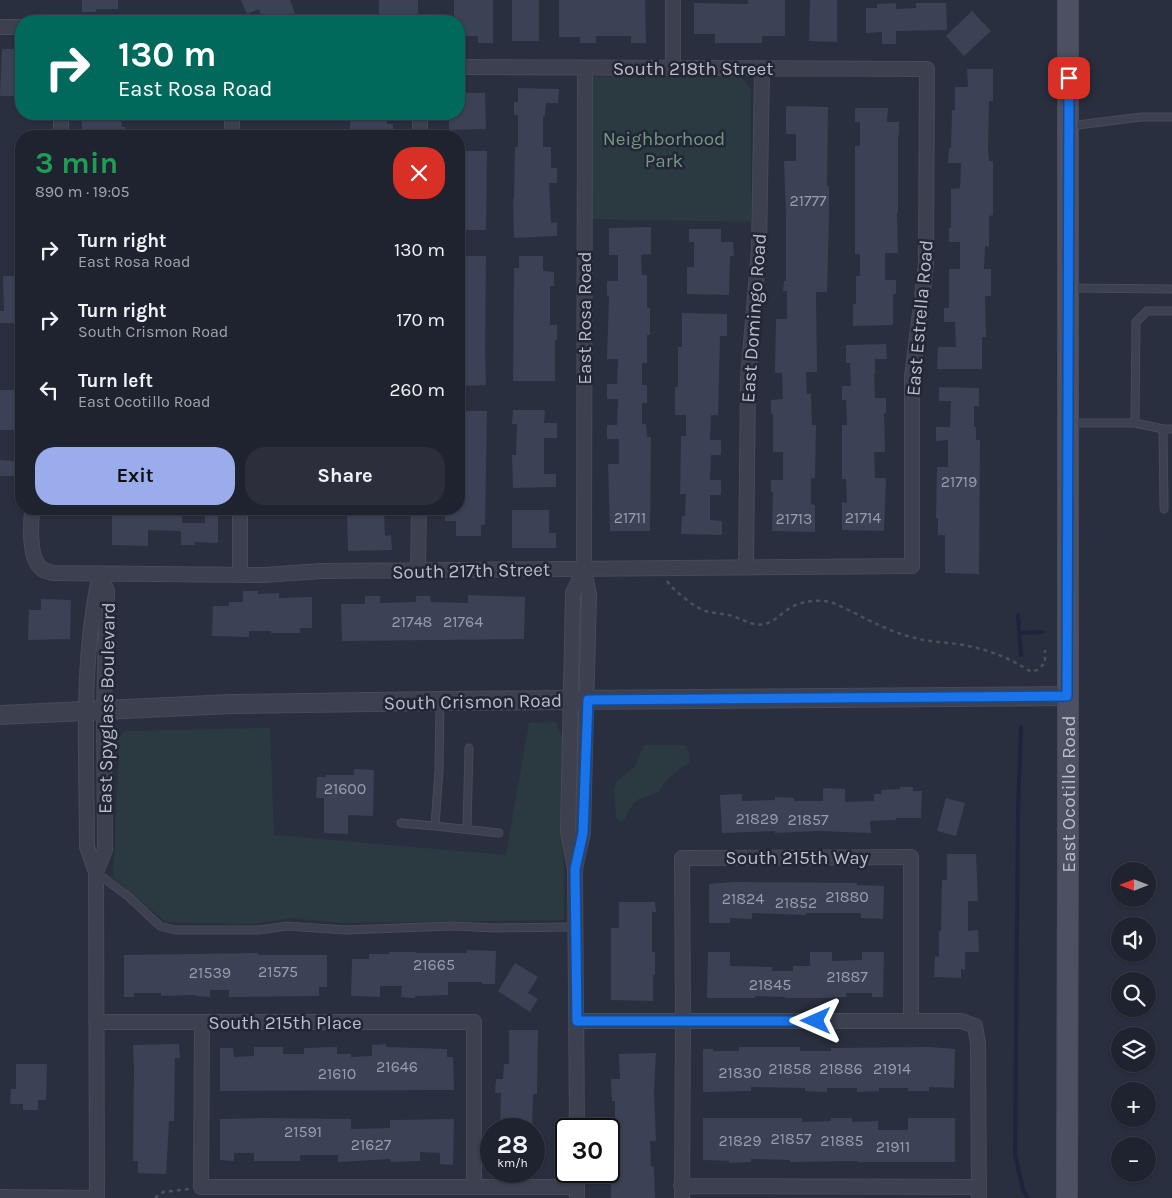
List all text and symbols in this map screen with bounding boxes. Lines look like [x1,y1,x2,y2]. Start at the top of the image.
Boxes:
text: 130 m [118,34,216,75]
icon: right [35,35,100,100]
pin [1048,57,1090,99]
street label: South 218th Street [613,58,773,80]
icon: arrive [1055,64,1083,92]
text: East Rosa Road [118,76,273,102]
park label: Neighborhood Park [603,128,725,172]
text: 3 min [35,145,118,181]
button: close [393,147,445,199]
text: 890 m · 19:05 [35,182,130,201]
house number: 21777 [789,191,827,210]
text: Turn right [78,230,167,252]
street label: East Domingo Road [737,233,771,404]
icon: right [35,236,63,264]
text: 130 m [394,239,445,261]
street label: East Estrella Road [902,239,938,397]
street label: East Rosa Road [574,251,596,385]
text: East Rosa Road [78,252,190,271]
text: Turn right [78,300,167,322]
icon: right [35,306,63,334]
text: 170 m [396,309,445,331]
text: South Crismon Road [78,322,228,341]
text: Turn left [78,370,153,392]
icon: left [35,376,63,404]
text: 260 m [390,379,445,401]
text: East Ocotillo Road [78,392,210,411]
button: Exit [35,447,235,505]
button: Share [245,447,445,505]
house number: 21719 [941,472,977,491]
house number: 21711 [614,508,646,527]
house number: 21714 [845,508,881,527]
house number: 21713 [776,509,812,528]
street label: South 217th Street [392,559,550,583]
street label: East Spyglass Boulevard [94,602,120,814]
house number: 21748 [392,612,432,631]
house number: 21764 [443,612,483,631]
street label: South Crismon Road [384,689,562,715]
street label: East Ocotillo Road [1058,715,1080,873]
house number: 21600 [324,779,366,798]
house number: 21829 [736,809,778,828]
house number: 21857 [788,810,829,829]
street label: South 215th Way [725,847,869,869]
north arrow [1111,862,1156,908]
map controls [1111,862,1156,1182]
house number: 21880 [825,887,869,906]
house number: 21824 [722,889,764,908]
house number: 21852 [775,893,817,912]
button: sound [1111,917,1156,962]
house number: 21665 [413,955,455,974]
house number: 21575 [258,962,298,981]
house number: 21539 [189,963,231,982]
house number: 21887 [826,967,868,986]
button: search [1111,972,1156,1017]
house number: 21845 [749,975,791,994]
position arrow [789,994,841,1046]
street label: South 215th Place [208,1012,362,1034]
button: layers [1111,1027,1156,1072]
house number: 21646 [376,1057,418,1076]
house number: 21858 [768,1059,812,1078]
house number: 21886 [819,1059,863,1078]
house number: 21914 [873,1059,911,1078]
house number: 21830 [718,1063,762,1082]
house number: 21610 [318,1064,356,1083]
button: + [1111,1082,1156,1127]
speed limit sign: 30 [555,1118,620,1183]
house number: 21591 [284,1122,322,1141]
house number: 21857 [771,1129,812,1148]
text: 28 [497,1130,528,1159]
house number: 21829 [719,1131,761,1150]
house number: 21885 [820,1131,864,1150]
house number: 21627 [351,1135,392,1154]
house number: 21911 [876,1137,910,1156]
button: − [1111,1137,1156,1182]
text: km/h [497,1156,528,1170]

